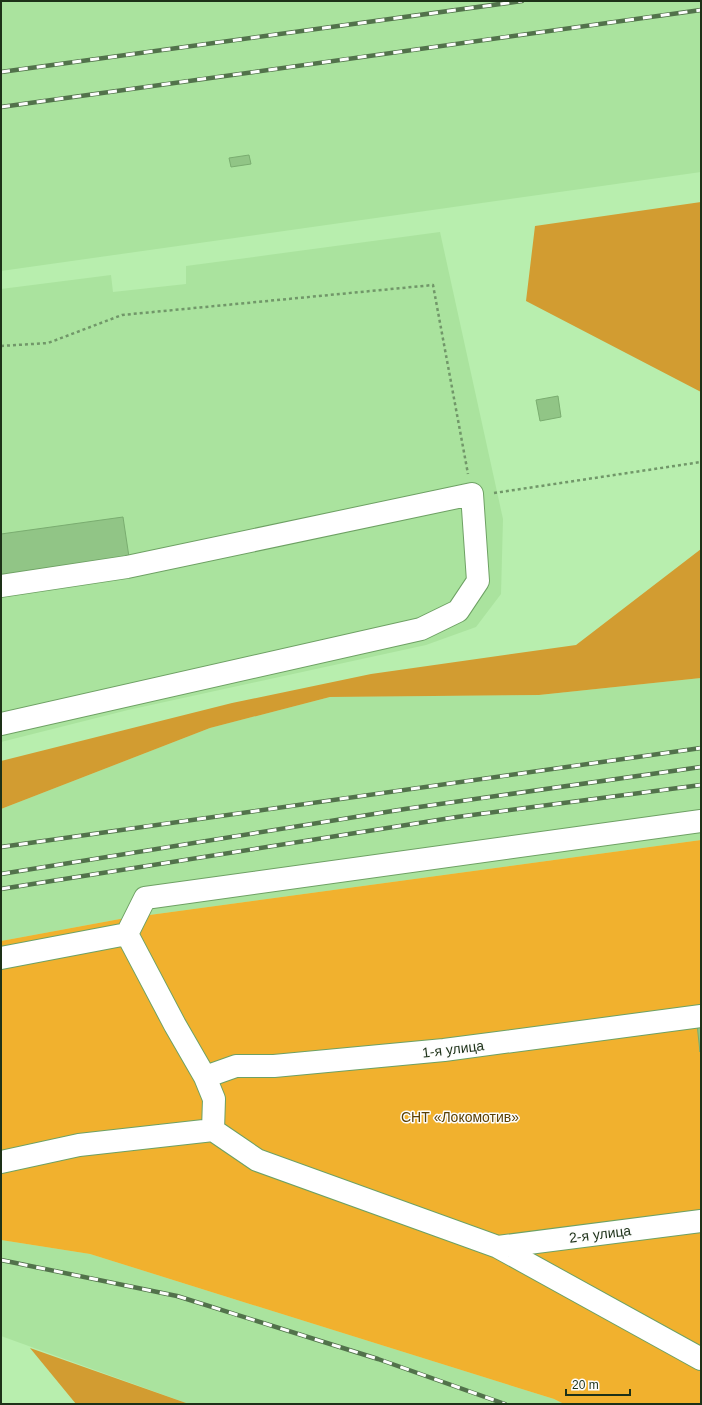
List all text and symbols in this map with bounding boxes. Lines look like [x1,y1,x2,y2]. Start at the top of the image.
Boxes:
street label: 1-я улица [421,1037,485,1061]
park label: СНТ «Локомотив» [401,1109,519,1125]
street label: 2-я улица [568,1222,632,1246]
scale bar [566,1371,630,1397]
text: 20 m [572,1378,599,1392]

